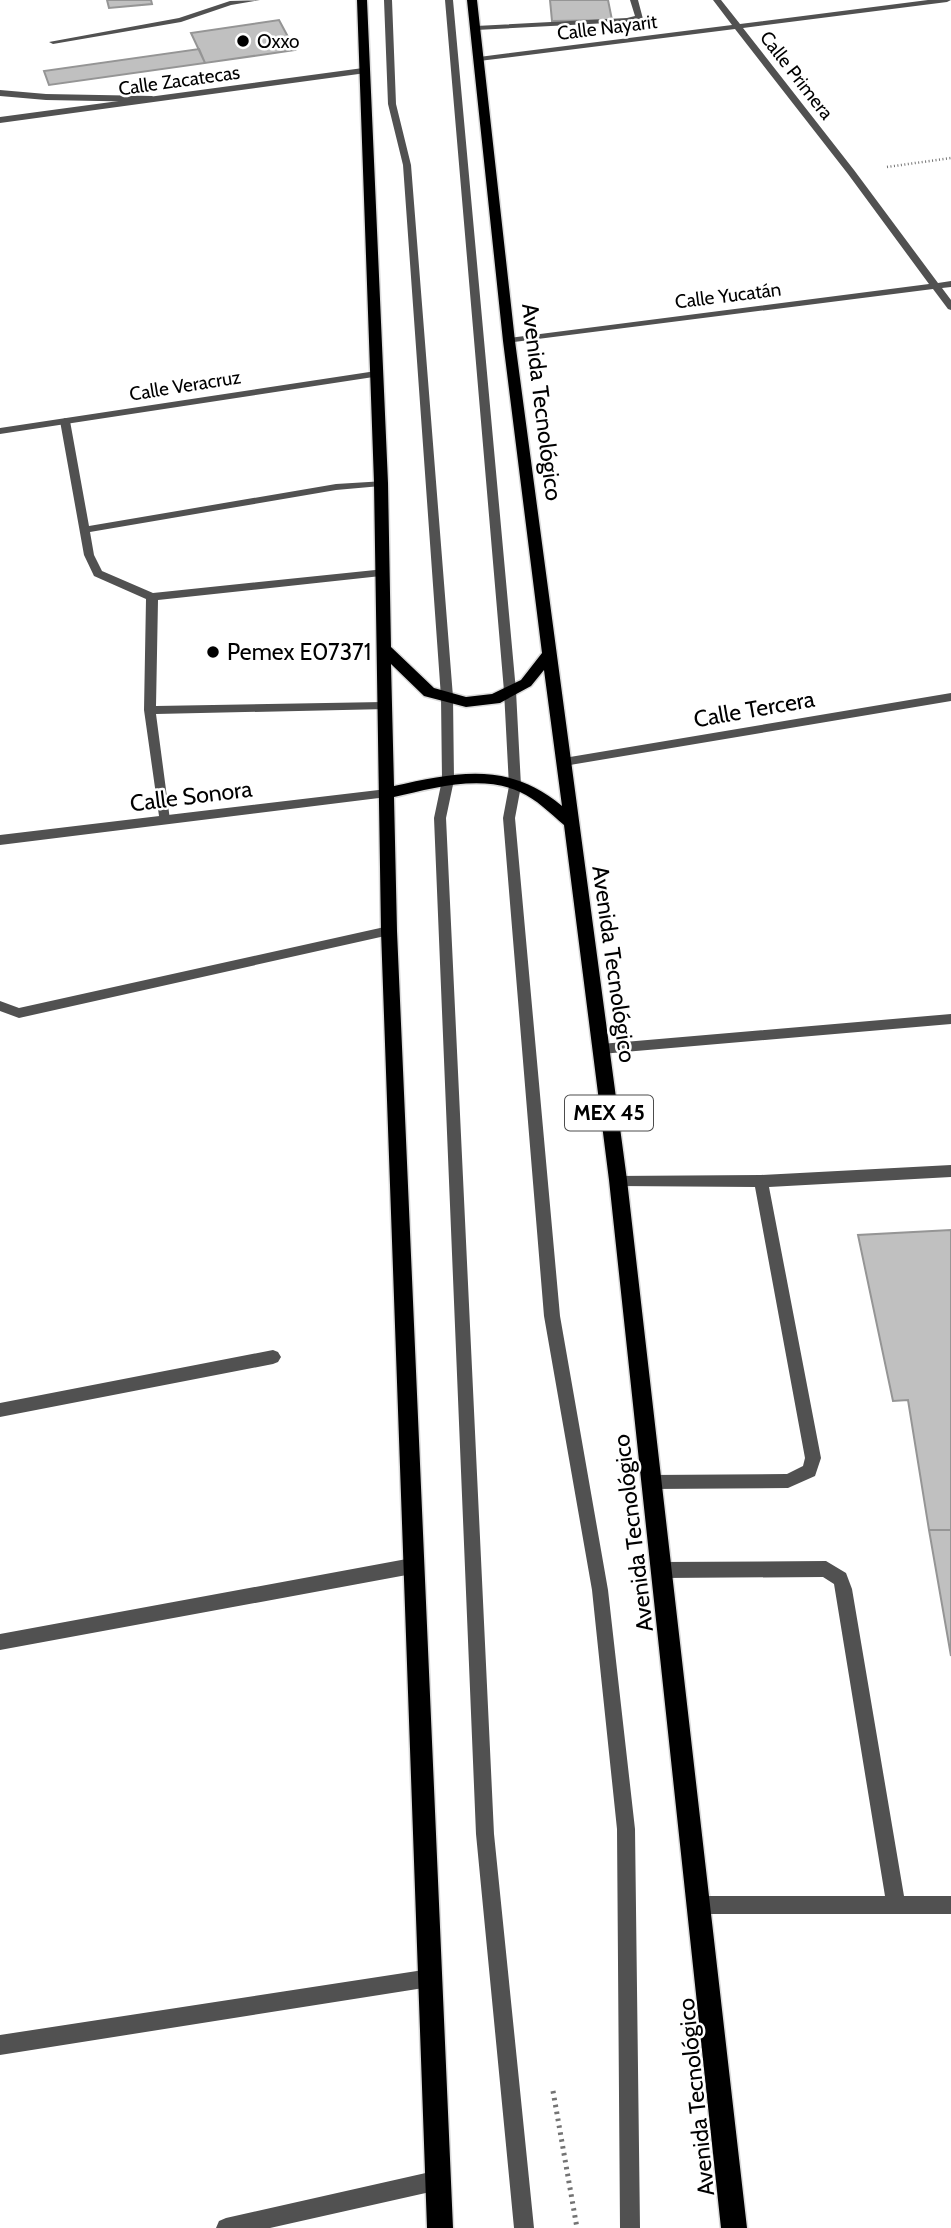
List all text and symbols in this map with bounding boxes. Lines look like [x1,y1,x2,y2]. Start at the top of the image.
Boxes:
street label: Calle Nayarit [556,10,659,45]
street label: Calle Primera [755,27,838,124]
place label: Oxxo [257,30,300,53]
marker: Oxxo [235,33,251,49]
street label: Calle Zacatecas [117,61,241,100]
street label: Calle Yucatán [674,278,783,313]
street label: Avenida Tecnológico [516,302,568,502]
street label: Calle Veracruz [128,365,242,406]
place label: Pemex E07371 [227,638,371,666]
marker: Pemex E07371 [205,644,221,660]
street label: Calle Tercera [691,685,817,733]
street label: Calle Sonora [128,775,254,817]
street label: Avenida Tecnológico [586,864,642,1064]
road number: MEX 45 [565,1096,653,1130]
street label: Avenida Tecnológico [607,1433,659,1633]
street label: Avenida Tecnológico [672,1997,720,2197]

